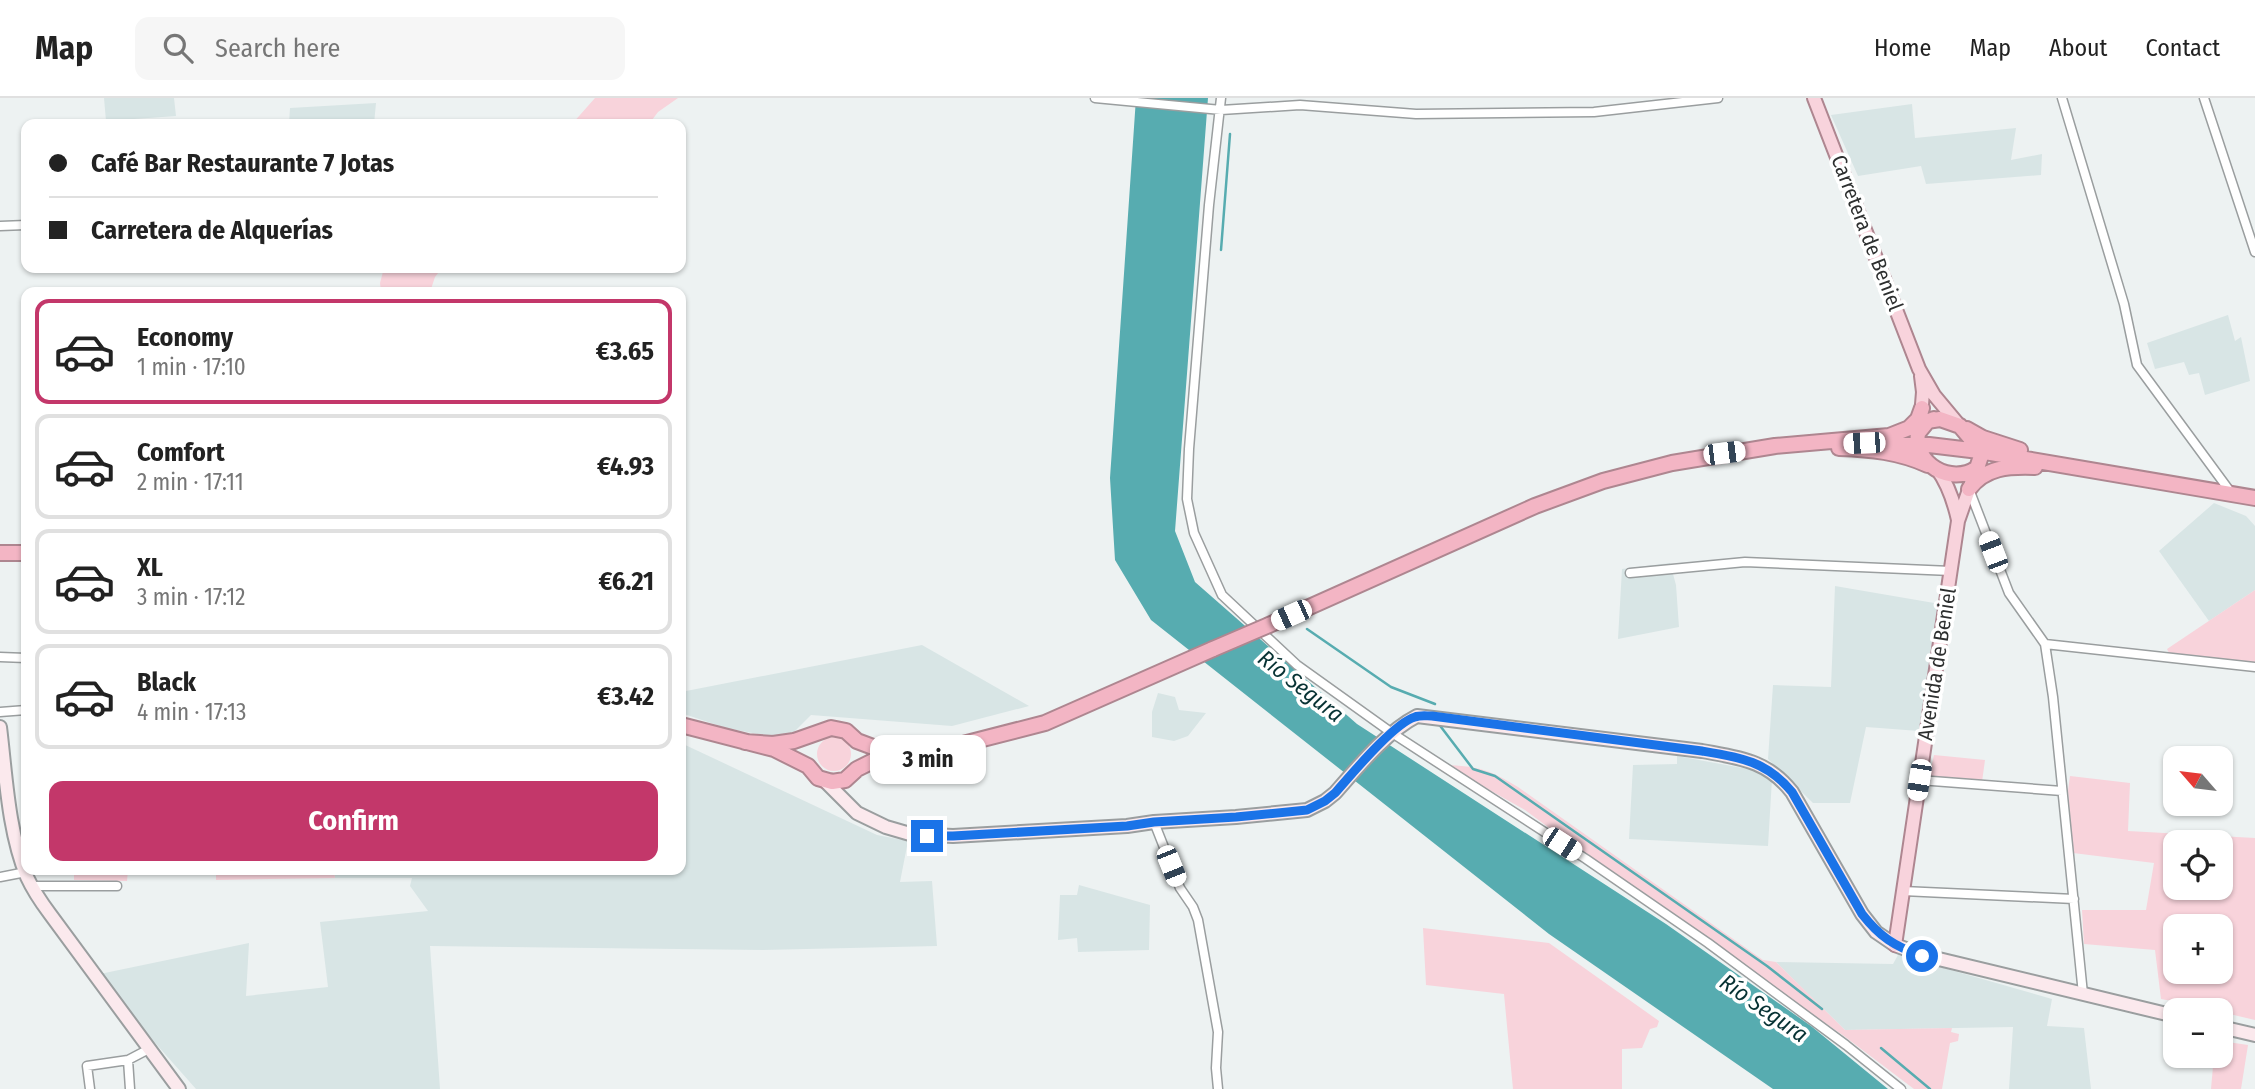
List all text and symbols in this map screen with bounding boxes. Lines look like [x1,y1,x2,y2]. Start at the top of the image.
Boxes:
search box [135,17,625,80]
text: Map [35,28,93,68]
icon: search [159,29,197,67]
text: Search here [215,33,340,64]
text: Home [1874,34,1931,62]
text: Map [1969,34,2011,62]
text: About [2049,34,2107,62]
text: Contact [2145,34,2220,62]
text: Café Bar Restaurante 7 Jotas [91,148,394,179]
street label: Carretera de Beniel [1825,151,1909,315]
text: Carretera de Alquerías [91,215,333,246]
icon: car [53,320,116,383]
text: Economy [137,322,233,353]
text: €3.65 [596,336,654,367]
text: 1 min · 17:10 [137,353,246,381]
car [1843,432,1886,454]
icon: car [53,435,116,498]
text: Comfort [137,437,225,468]
car [1702,440,1747,466]
text: €4.93 [597,451,654,482]
text: 2 min · 17:11 [137,468,244,496]
car [1976,529,2011,575]
icon: car [53,550,116,613]
text: XL [137,552,163,583]
text: €6.21 [598,566,654,597]
text: 3 min · 17:12 [137,583,245,611]
street label: Avenida de Beniel [1912,585,1962,742]
car [1268,597,1315,633]
water label: Río Segura [1253,644,1349,728]
icon: car [53,665,116,728]
text: Black [137,667,196,698]
text: €3.42 [597,681,654,712]
text: 4 min · 17:13 [137,698,246,726]
callout: 3 min [869,734,985,784]
text: 3 min [902,745,954,773]
north arrow [2163,746,2233,816]
map controls [2163,746,2233,1068]
car [1906,758,1933,802]
button: Confirm [49,781,658,861]
route end [911,820,943,852]
car [1539,824,1586,864]
button: locate [2163,830,2233,900]
car [1154,843,1189,889]
button: + [2163,914,2233,984]
route start [1906,940,1938,972]
water label: Río Segura [1715,968,1813,1048]
button: − [2163,998,2233,1068]

